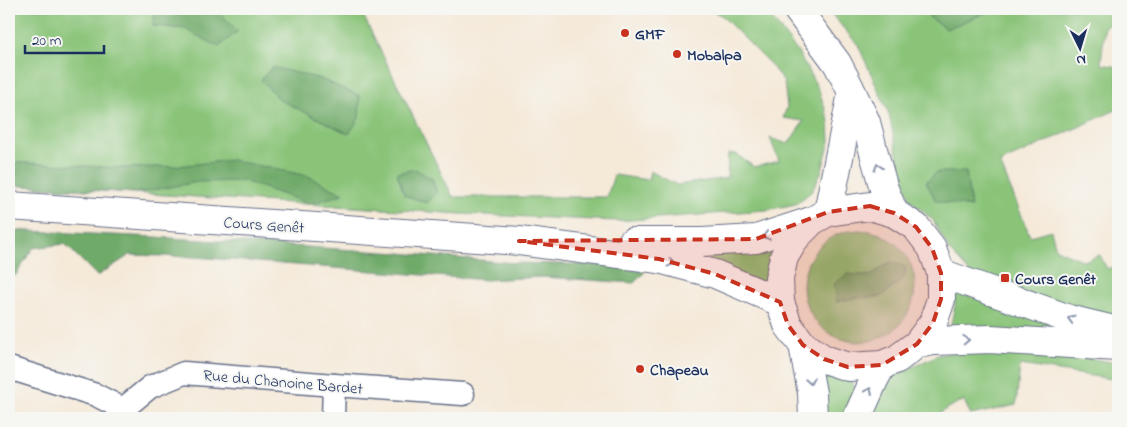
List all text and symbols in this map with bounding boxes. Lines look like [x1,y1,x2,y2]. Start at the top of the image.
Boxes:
scale bar [25,22,104,54]
north arrow [1054,22,1104,72]
place label: GMF [635,23,666,47]
marker: GMF [619,27,631,39]
text: 20 m [32,30,62,52]
place label: Mobalpa [687,44,742,68]
marker: Mobalpa [671,48,683,60]
text: N [1075,49,1087,70]
one-way arrow [873,163,883,172]
street label: Cours Genêt [223,211,306,241]
one-way arrow [762,230,771,240]
one-way arrow [666,257,675,267]
place label: Cours Genêt [1015,268,1097,292]
marker: Cours Genêt [999,272,1011,284]
one-way arrow [1067,315,1076,325]
one-way arrow [962,334,970,345]
place label: Chapeau [650,359,709,383]
marker: Chapeau [634,363,646,375]
street label: Rue du Chanoine Bardet [202,364,364,402]
one-way arrow [804,377,814,386]
one-way arrow [862,387,873,396]

